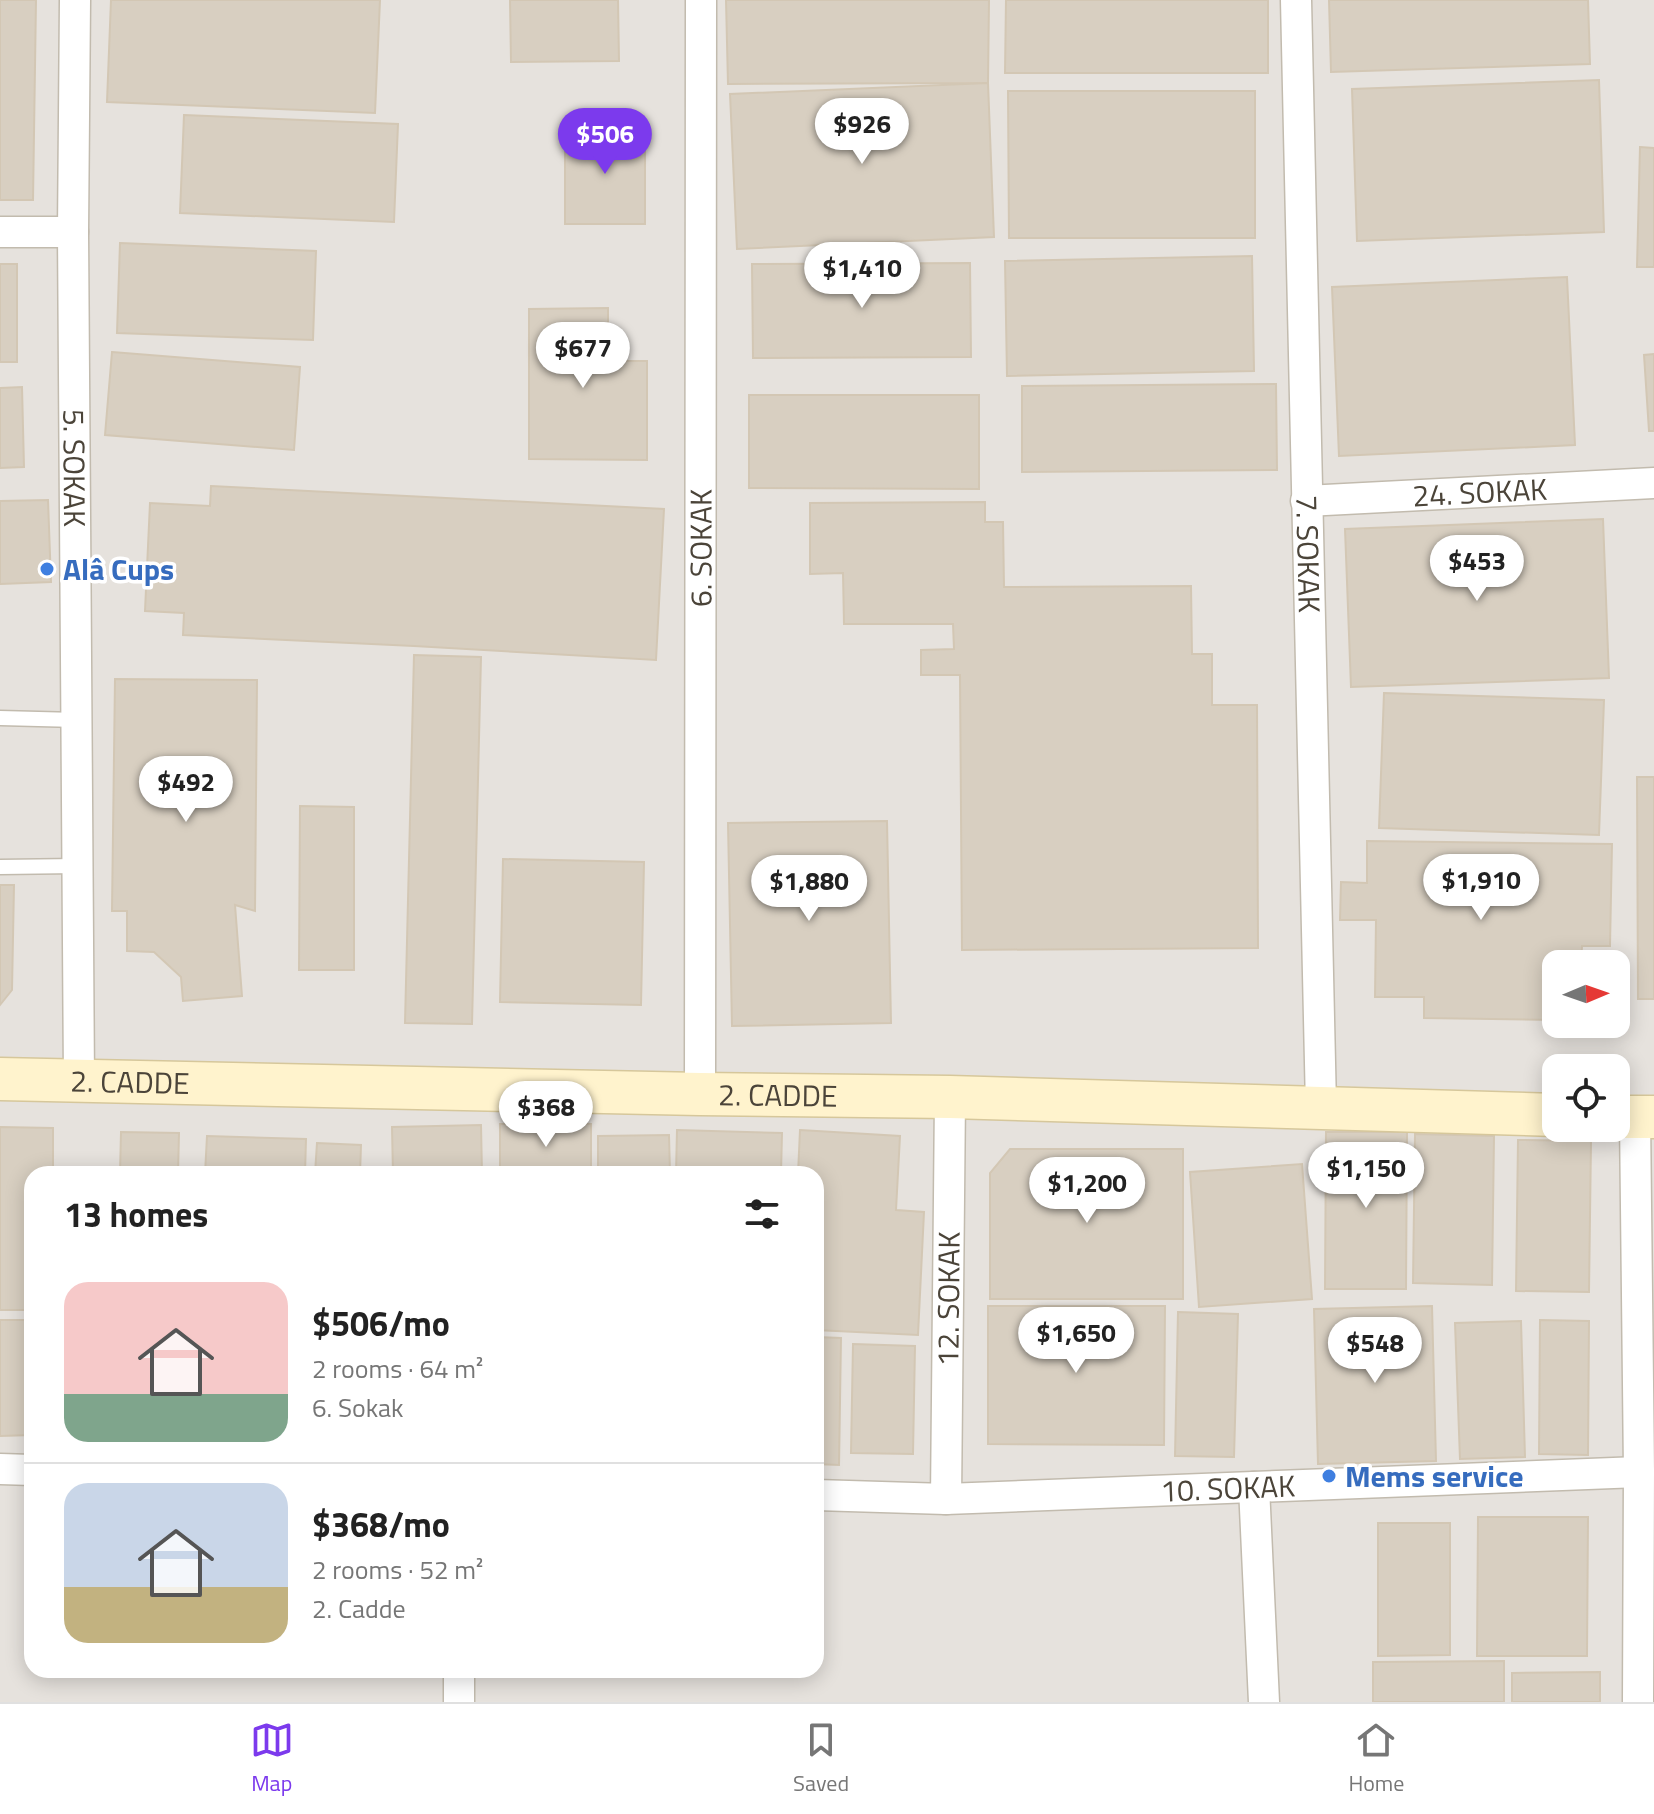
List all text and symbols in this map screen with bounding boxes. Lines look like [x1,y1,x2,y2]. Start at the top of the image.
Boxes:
pin: $926 [815,98,909,166]
text: $926 [833,104,891,143]
pin: $506 [558,108,652,176]
text: $506 [576,114,634,153]
pin: $1,410 [797,242,927,310]
text: $1,410 [822,248,902,287]
pin: $677 [536,322,630,390]
text: $677 [554,328,612,367]
street label: 5. SOKAK [51,409,98,527]
street label: 24. SOKAK [1411,466,1548,518]
street label: 6. SOKAK [677,489,724,607]
street label: 7. SOKAK [1284,494,1333,613]
pin: $453 [1430,535,1524,603]
text: $453 [1448,541,1506,580]
place label: Alâ Cups [63,546,174,592]
marker: Alâ Cups [38,560,56,578]
pin: $492 [139,756,233,824]
text: $492 [157,762,215,801]
pin: $1,910 [1416,854,1546,922]
pin: $1,880 [744,855,874,923]
text: $1,910 [1441,860,1521,899]
text: $1,880 [769,861,849,900]
north arrow [1542,950,1630,1038]
map controls [1542,950,1630,1142]
button: locate [1542,1054,1630,1142]
street label: 2. CADDE [70,1058,190,1106]
street label: 2. CADDE [718,1071,838,1119]
pin: $368 [499,1081,593,1149]
text: $368 [517,1087,575,1126]
pin: $1,150 [1301,1142,1431,1210]
text: $1,150 [1326,1148,1406,1187]
pin: $1,200 [1022,1157,1152,1225]
text: $1,200 [1047,1163,1127,1202]
text: 13 homes [64,1188,208,1240]
icon: filters [740,1192,784,1236]
street label: 12. SOKAK [924,1231,972,1367]
text: $506/mo [312,1297,450,1349]
pin: $1,650 [1011,1307,1141,1375]
text: $1,650 [1036,1313,1116,1352]
icon: home [128,1314,224,1410]
pin: $548 [1328,1317,1422,1385]
text: $548 [1346,1323,1404,1362]
text: 2 rooms · 64 m² [312,1349,483,1388]
text: 6. Sokak [312,1388,404,1427]
place label: Mems service [1345,1453,1524,1499]
street label: 10. SOKAK [1159,1462,1296,1514]
marker: Mems service [1320,1467,1338,1485]
text: $368/mo [312,1498,450,1550]
icon: home [128,1515,224,1611]
text: 2 rooms · 52 m² [312,1550,483,1589]
text: 2. Cadde [312,1589,406,1628]
tab: Map [250,1718,294,1800]
tab: Saved [793,1718,849,1800]
tab: Home [1348,1718,1404,1800]

